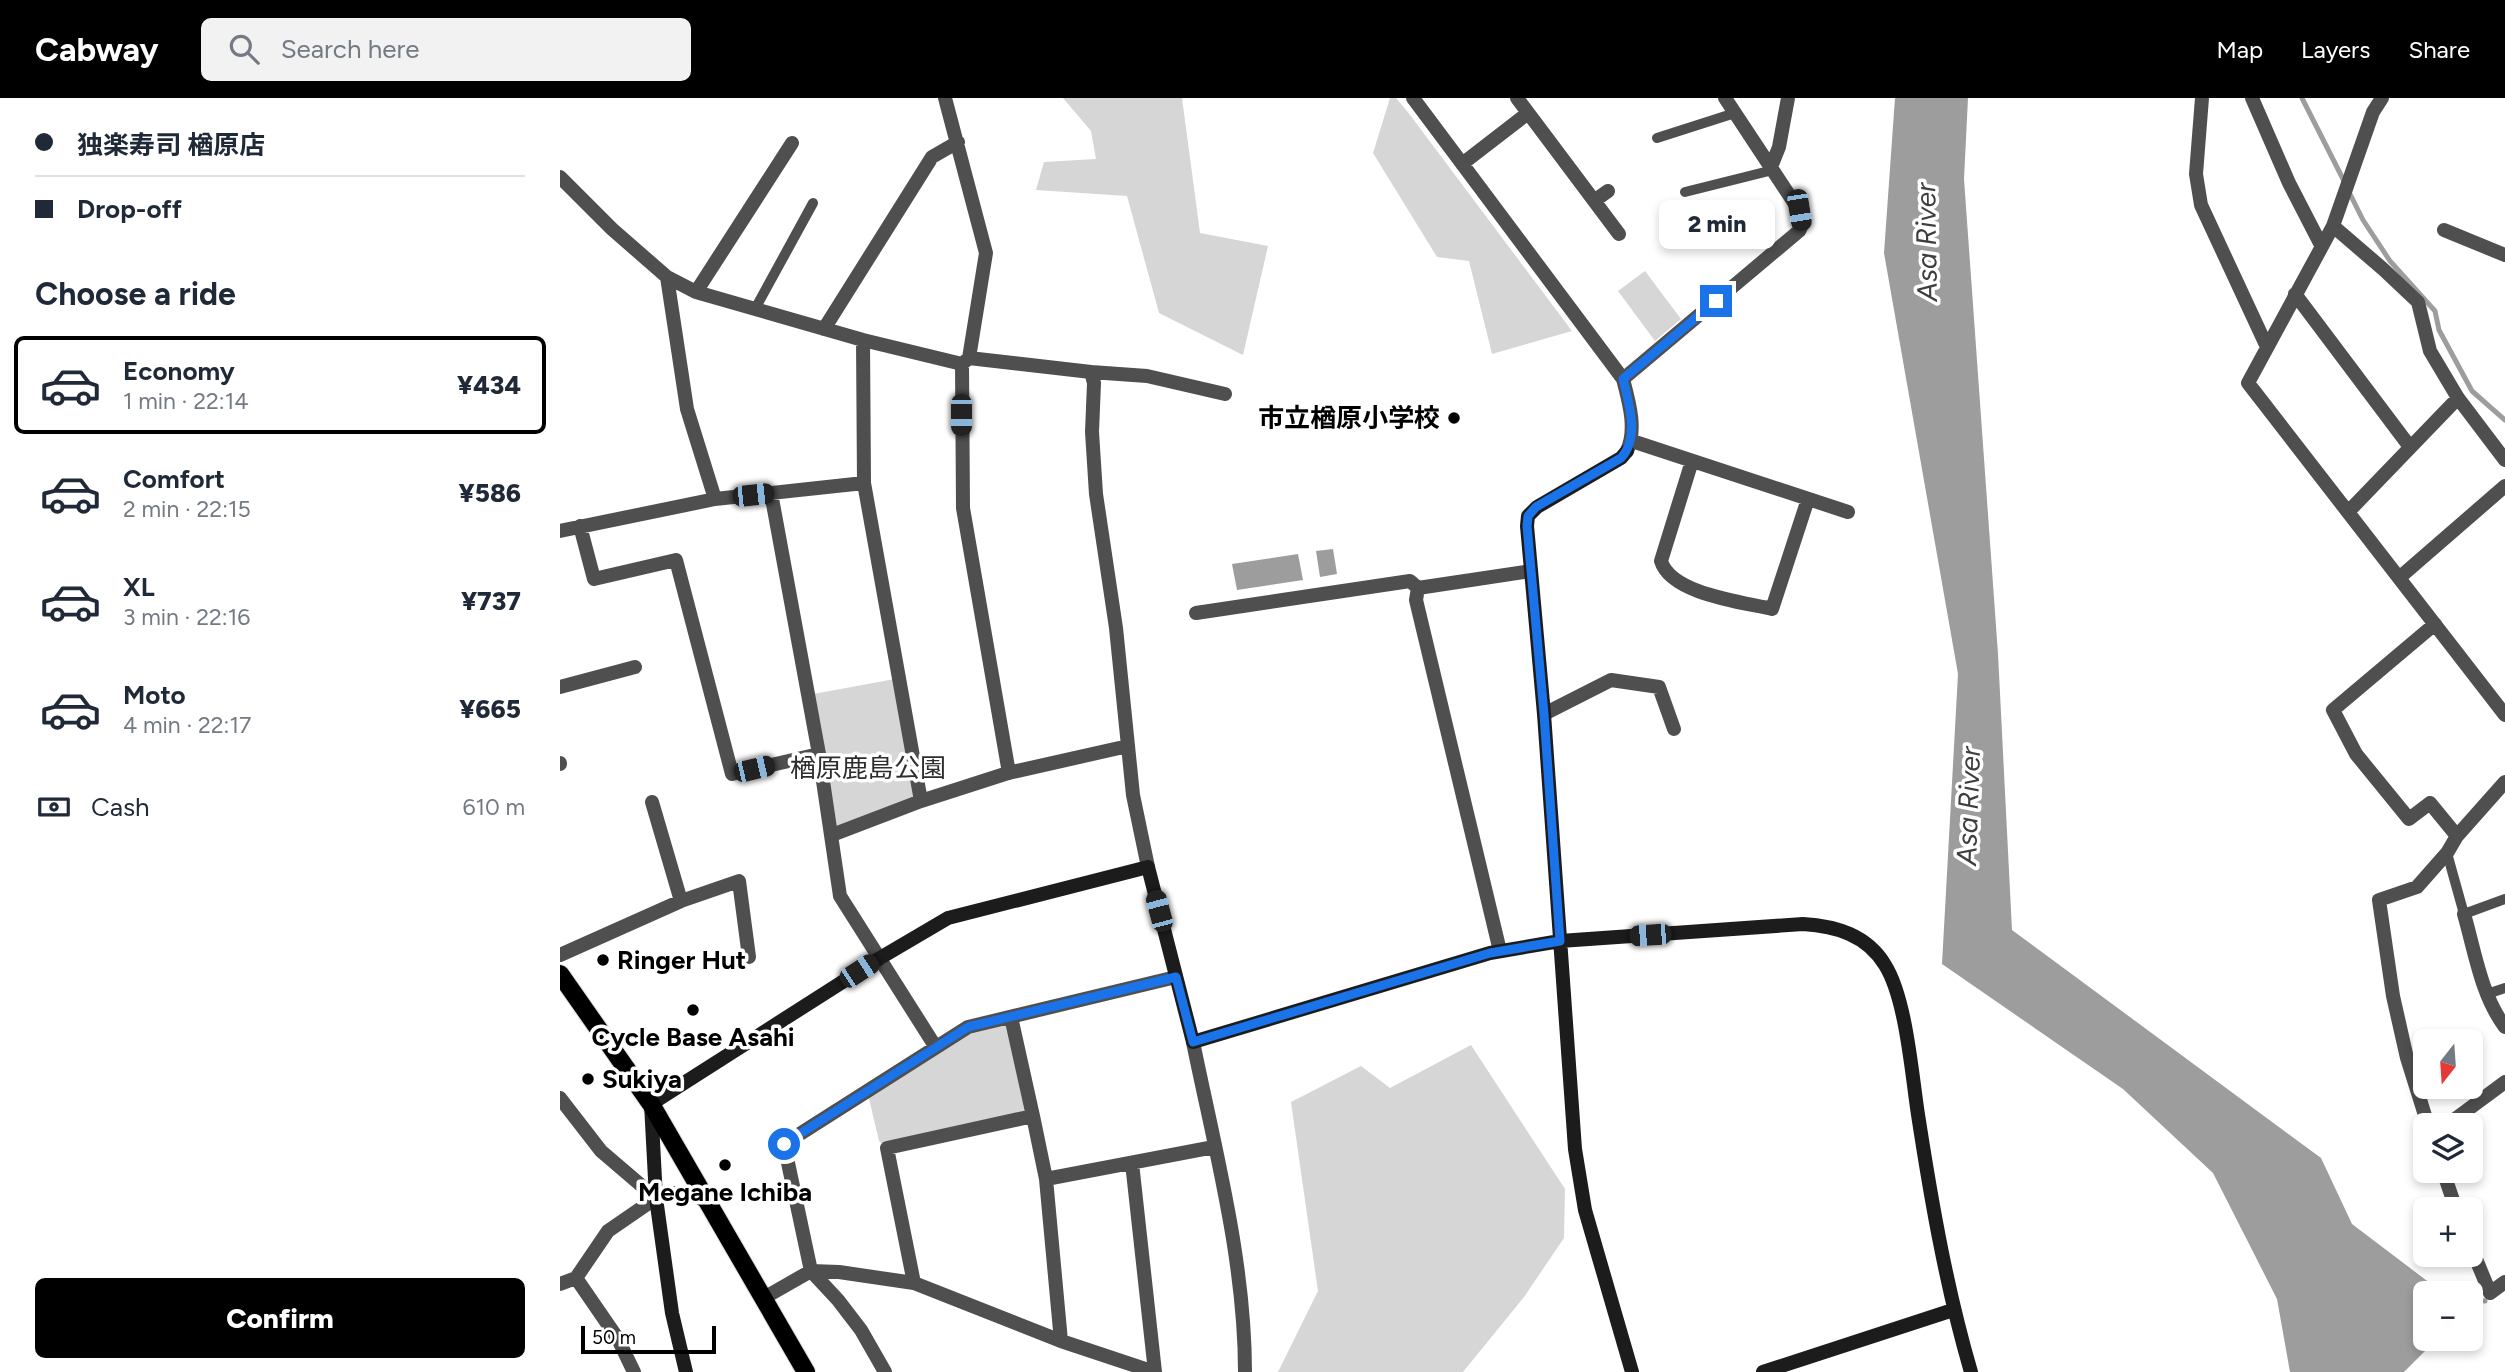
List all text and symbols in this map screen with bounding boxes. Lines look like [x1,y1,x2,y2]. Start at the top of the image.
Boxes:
search box [201,18,691,81]
text: Cabway [35,30,159,69]
icon: search [225,30,263,68]
text: Search here [281,33,420,65]
text: Map [2216,35,2263,64]
text: Layers [2301,35,2370,64]
text: Share [2408,35,2470,64]
text: 独楽寿司 楢原店 [77,129,265,161]
water label: Asa River [1908,181,1944,303]
car [1786,188,1813,232]
text: Drop-off [77,193,182,225]
callout: 2 min [1658,200,1774,248]
text: 2 min [1688,210,1746,238]
text: Choose a ride [35,275,236,313]
route end [1700,285,1732,317]
icon: car [39,354,102,417]
text: Economy [123,355,235,387]
text: ¥434 [457,369,521,401]
text: 1 min · 22:14 [123,387,248,415]
car [951,394,972,436]
place label: 市立楢原小学校 [1258,402,1440,434]
marker: 市立楢原小学校 [1446,410,1462,426]
icon: car [39,462,102,525]
text: Comfort [123,463,225,495]
text: ¥586 [459,477,521,509]
car [732,482,775,508]
text: 2 min · 22:15 [123,495,251,523]
icon: car [39,570,102,633]
text: XL [123,571,155,603]
text: ¥737 [461,585,521,617]
text: 3 min · 22:16 [123,603,250,631]
icon: car [39,678,102,741]
text: Moto [123,679,186,711]
text: ¥665 [459,693,521,725]
text: 4 min · 22:17 [123,711,251,739]
water label: Asa River [1949,745,1987,867]
park label: 楢原鹿島公園 [790,752,946,784]
car [732,754,777,784]
icon: cash [35,788,73,826]
text: Cash [91,791,150,823]
text: 610 m [462,793,525,821]
car [1144,888,1175,934]
car [1629,923,1672,947]
place label: Ringer Hut [617,944,746,976]
car [836,951,883,991]
marker: Ringer Hut [595,952,611,968]
marker: Cycle Base Asahi [685,1002,701,1018]
place label: Cycle Base Asahi [591,1021,795,1053]
north arrow [2413,1029,2483,1099]
map controls [2413,1029,2483,1351]
place label: Sukiya [602,1063,682,1095]
marker: Sukiya [580,1071,596,1087]
button: layers [2413,1113,2483,1183]
route start [768,1128,800,1160]
marker: Megane Ichiba [717,1157,733,1173]
place label: Megane Ichiba [638,1176,812,1208]
button: + [2413,1197,2483,1267]
button: Confirm [35,1278,525,1358]
button: − [2413,1281,2483,1351]
scale bar [581,1323,716,1355]
text: 50 m [592,1326,636,1349]

